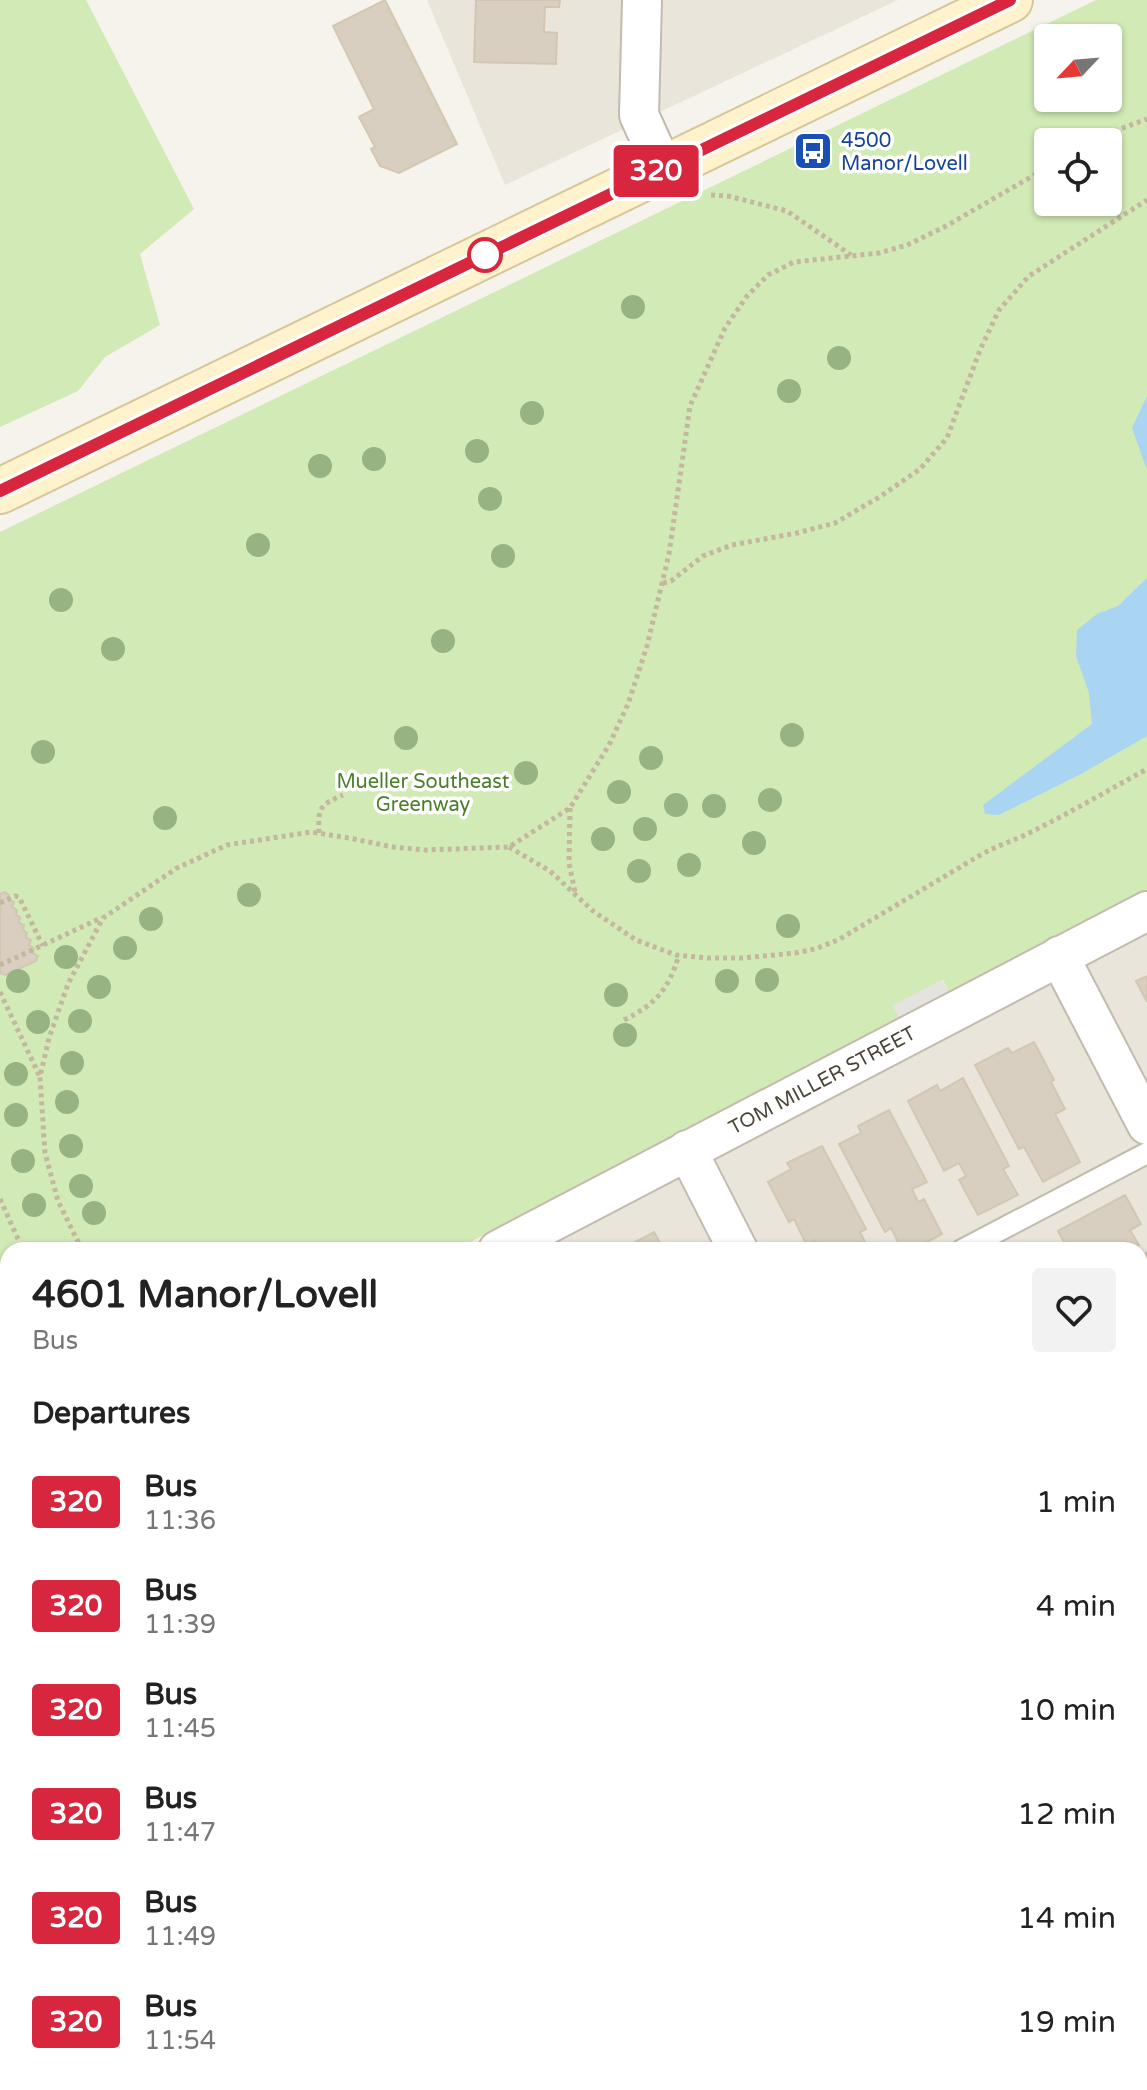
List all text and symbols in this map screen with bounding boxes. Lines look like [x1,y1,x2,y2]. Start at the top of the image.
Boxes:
north arrow [1034,24,1122,112]
map controls [1034,24,1122,216]
button: locate [1034,128,1122,216]
place label: 4500 Manor/Lovell [841,129,968,176]
bus stop icon: 4500 Manor/Lovell [792,130,834,172]
line badge: 320 [610,145,702,197]
text: 320 [630,154,682,188]
unlabelled marker [468,238,502,272]
park label: Mueller Southeast Greenway [337,770,510,817]
street label: TOM MILLER STREET [725,1021,920,1140]
button: heart [1032,1268,1116,1352]
text: 4601 Manor/Lovell [32,1272,378,1318]
text: Bus [32,1325,78,1356]
text: Departures [32,1395,190,1432]
text: Bus [144,1468,197,1505]
text: 1 min [1036,1484,1116,1521]
text: 320 [50,1485,102,1519]
text: 11:36 [144,1505,216,1536]
text: Bus [144,1572,197,1609]
text: 4 min [1036,1588,1116,1625]
text: 320 [50,1589,102,1623]
text: 11:39 [144,1609,216,1640]
text: Bus [144,1676,197,1713]
text: 10 min [1017,1692,1116,1729]
text: 320 [50,1693,102,1727]
text: 11:45 [144,1713,216,1744]
text: Bus [144,1780,197,1817]
text: 12 min [1017,1796,1116,1833]
text: 320 [50,1797,102,1831]
text: 11:47 [144,1817,216,1848]
text: Bus [144,1884,197,1921]
text: 14 min [1017,1900,1116,1937]
text: 320 [50,1901,102,1935]
text: 11:49 [144,1921,216,1952]
text: Bus [144,1988,197,2025]
text: 19 min [1017,2004,1116,2041]
text: 320 [50,2005,102,2039]
text: 11:54 [144,2025,216,2056]

